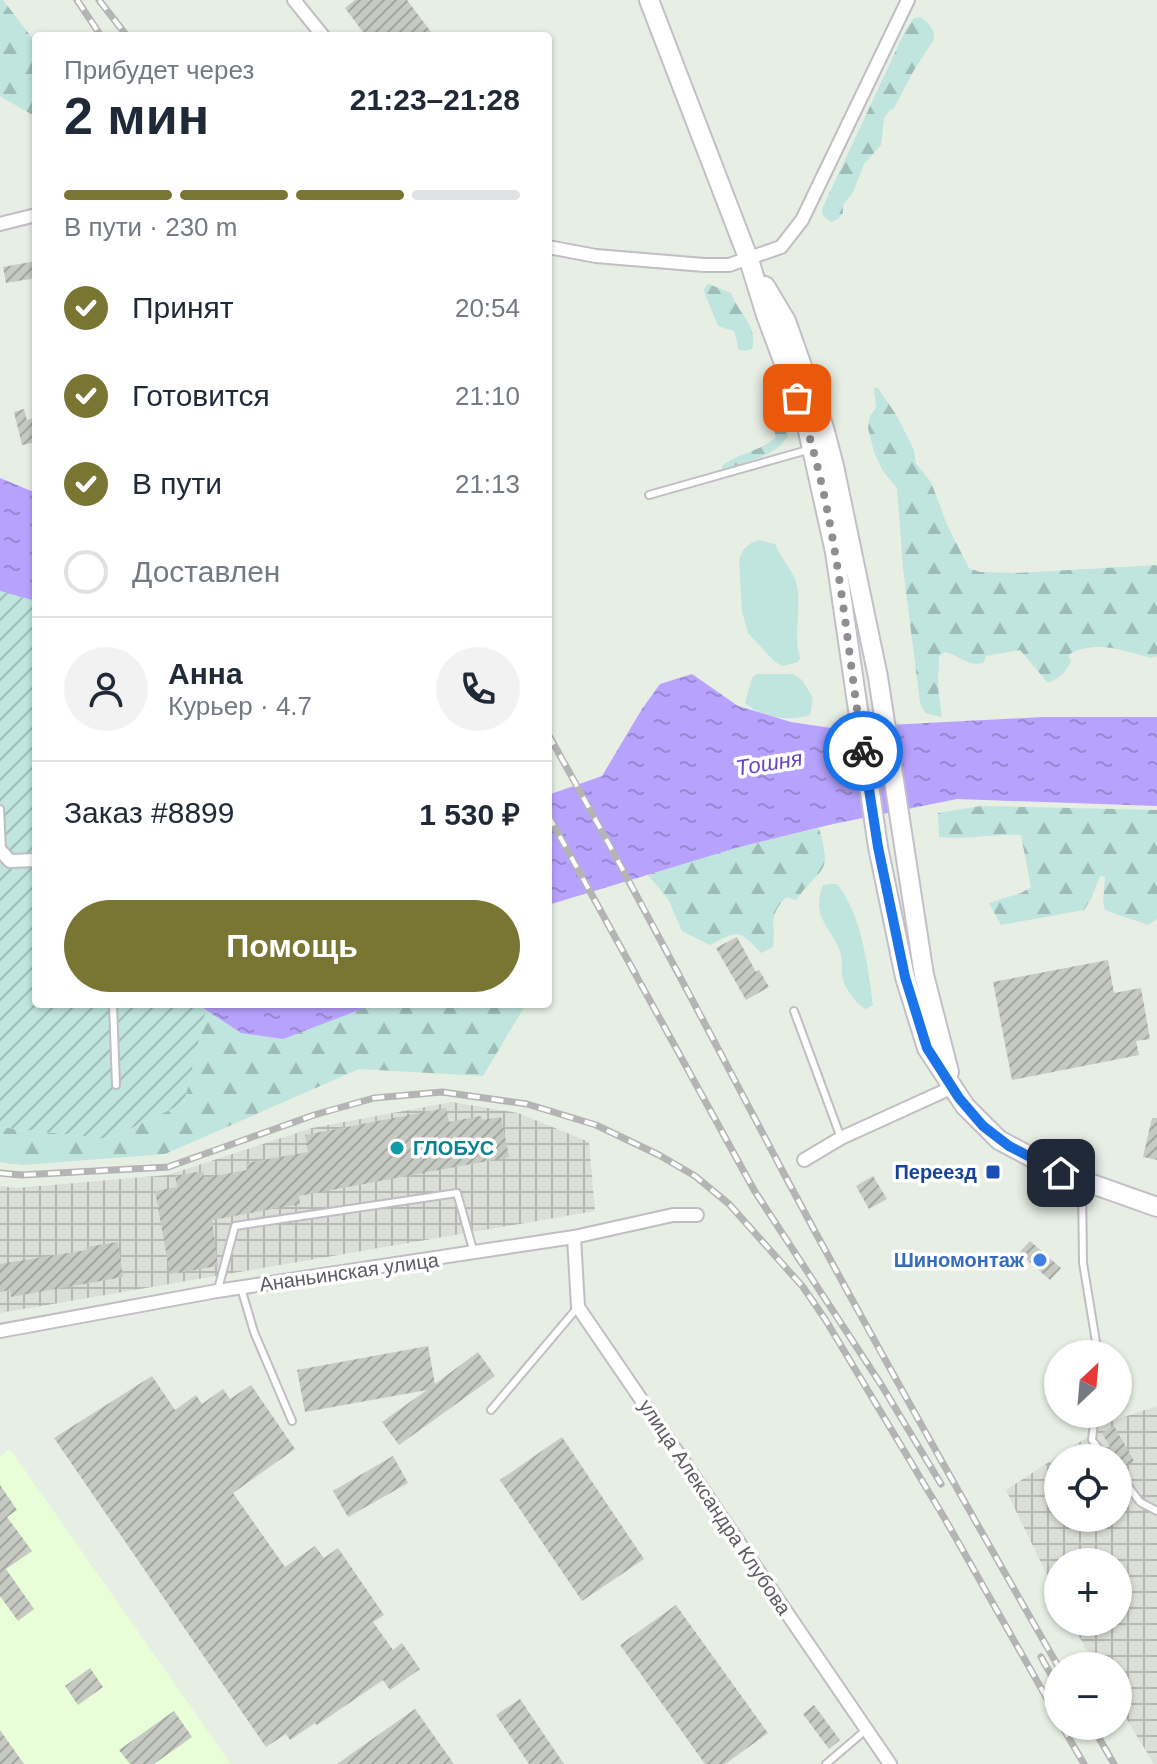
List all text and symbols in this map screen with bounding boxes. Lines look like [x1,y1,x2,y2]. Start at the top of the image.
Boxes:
text: Прибудет через [64,55,254,85]
text: 21:23–21:28 [350,83,520,116]
text: 2 мин [64,87,209,145]
text: В пути · 230 m [64,212,237,242]
icon: check [64,286,108,330]
text: Принят [132,291,234,324]
text: 20:54 [455,293,520,323]
pin [763,364,831,432]
icon: check [64,374,108,418]
icon: bag [775,376,819,420]
text: Готовится [132,379,270,412]
text: 21:10 [455,381,520,411]
icon: check [64,462,108,506]
text: В пути [132,467,222,500]
text: 21:13 [455,469,520,499]
text: Доставлен [132,555,280,588]
button: person [64,647,148,731]
button: phone [436,647,520,731]
text: Анна [168,657,243,690]
text: Курьер · 4.7 [168,691,312,721]
courier [823,711,903,791]
icon: bike [841,729,885,773]
water label: Тошня [734,745,804,781]
text: Заказ #8899 [64,796,234,829]
text: 1 530 ₽ [419,798,520,831]
button: Помощь [64,900,520,992]
place label: ГЛОБУС [413,1137,494,1159]
marker: ГЛОБУС [388,1139,406,1157]
pin [1027,1139,1095,1207]
icon: home [1039,1151,1083,1195]
place label: Переезд [894,1161,977,1183]
marker: Переезд [984,1163,1002,1181]
street label: Ананьинская улица [258,1248,441,1295]
place label: Шиномонтаж [894,1249,1025,1271]
marker: Шиномонтаж [1031,1251,1049,1269]
north arrow [1044,1340,1132,1428]
map controls [1044,1340,1132,1740]
street label: улица Александра Клубова [635,1395,796,1620]
button: locate [1044,1444,1132,1532]
button: + [1044,1548,1132,1636]
button: − [1044,1652,1132,1740]

